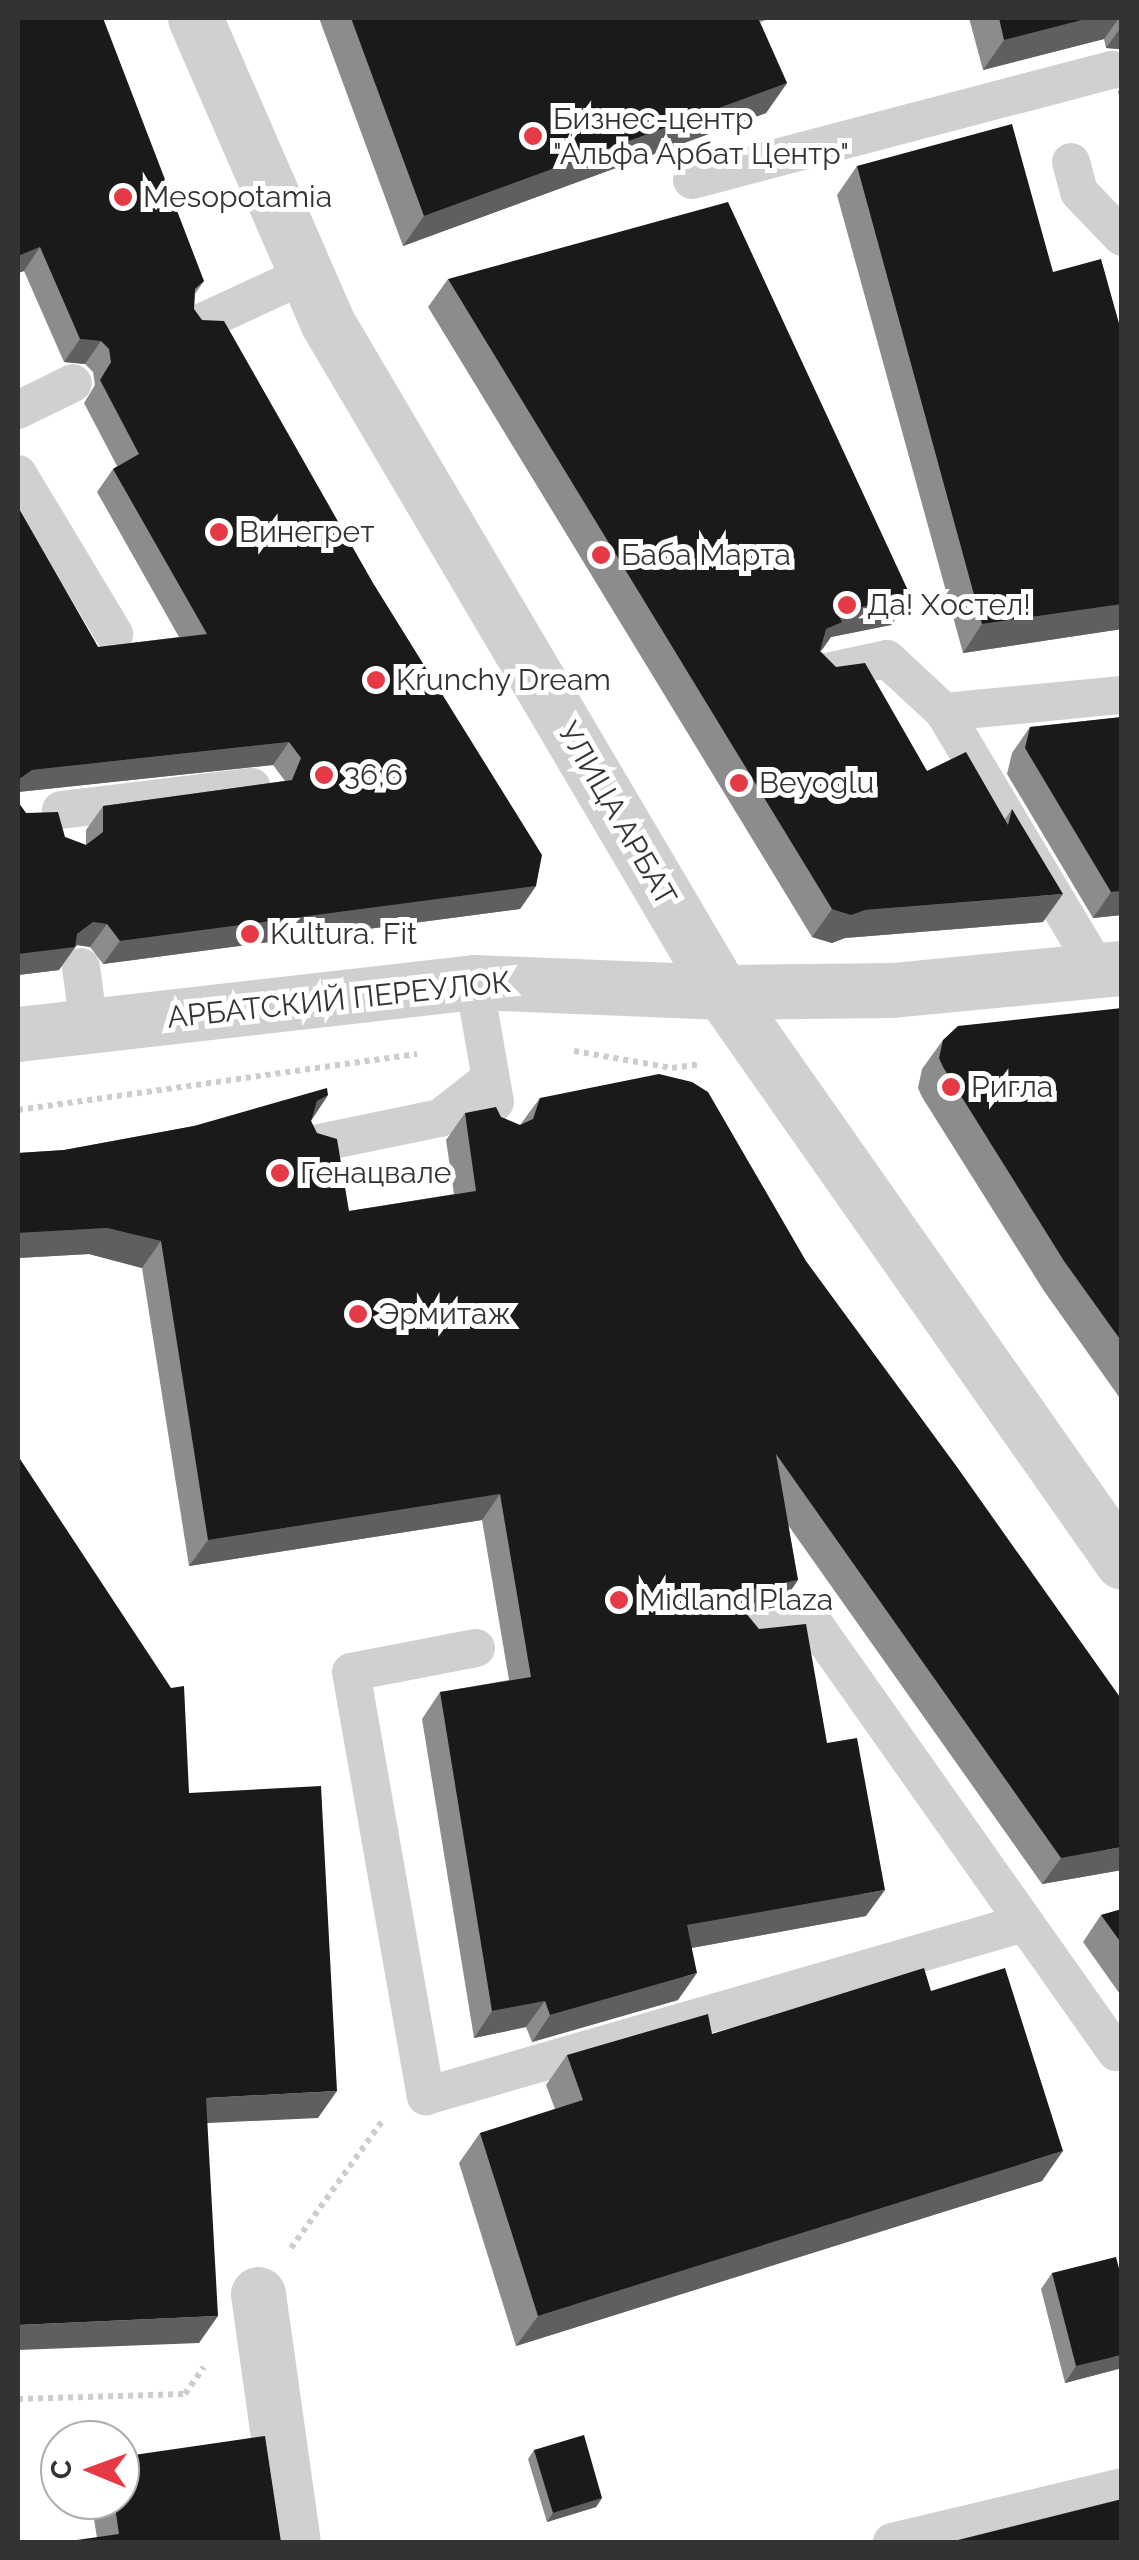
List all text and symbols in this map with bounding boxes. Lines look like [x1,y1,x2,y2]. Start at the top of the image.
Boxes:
place label: Бизнес-центр "Альфа Арбат Центр" [553,101,850,172]
marker: Бизнес-центр "Альфа Арбат Центр" [522,125,544,147]
place label: Mesopotamia [143,179,332,215]
marker: Mesopotamia [112,186,134,208]
place label: Винегрет [239,514,374,550]
marker: Винегрет [208,521,230,543]
place label: Баба Марта [621,537,791,573]
marker: Баба Марта [590,544,612,566]
place label: Да! Хостел! [867,587,1031,623]
marker: Да! Хостел! [836,594,858,616]
place label: Krunchy Dream [396,662,612,698]
marker: Krunchy Dream [365,669,387,691]
street label: УЛИЦА АРБАТ [549,715,685,913]
place label: 36,6 [344,757,403,793]
marker: 36,6 [313,764,335,786]
place label: Beyoglu [759,765,874,801]
marker: Beyoglu [728,772,750,794]
place label: Kultura. Fit [270,916,417,952]
marker: Kultura. Fit [239,923,261,945]
street label: АРБАТСКИЙ ПЕРЕУЛОК [165,964,513,1036]
place label: Ригла [971,1069,1053,1105]
marker: Ригла [940,1076,962,1098]
place label: Генацвале [300,1155,451,1191]
marker: Генацвале [269,1162,291,1184]
place label: Эрмитаж [378,1296,511,1332]
marker: Эрмитаж [347,1303,369,1325]
place label: Midland Plaza [639,1582,833,1618]
marker: Midland Plaza [608,1589,630,1611]
north arrow [40,2420,140,2520]
text: С [45,2460,78,2479]

